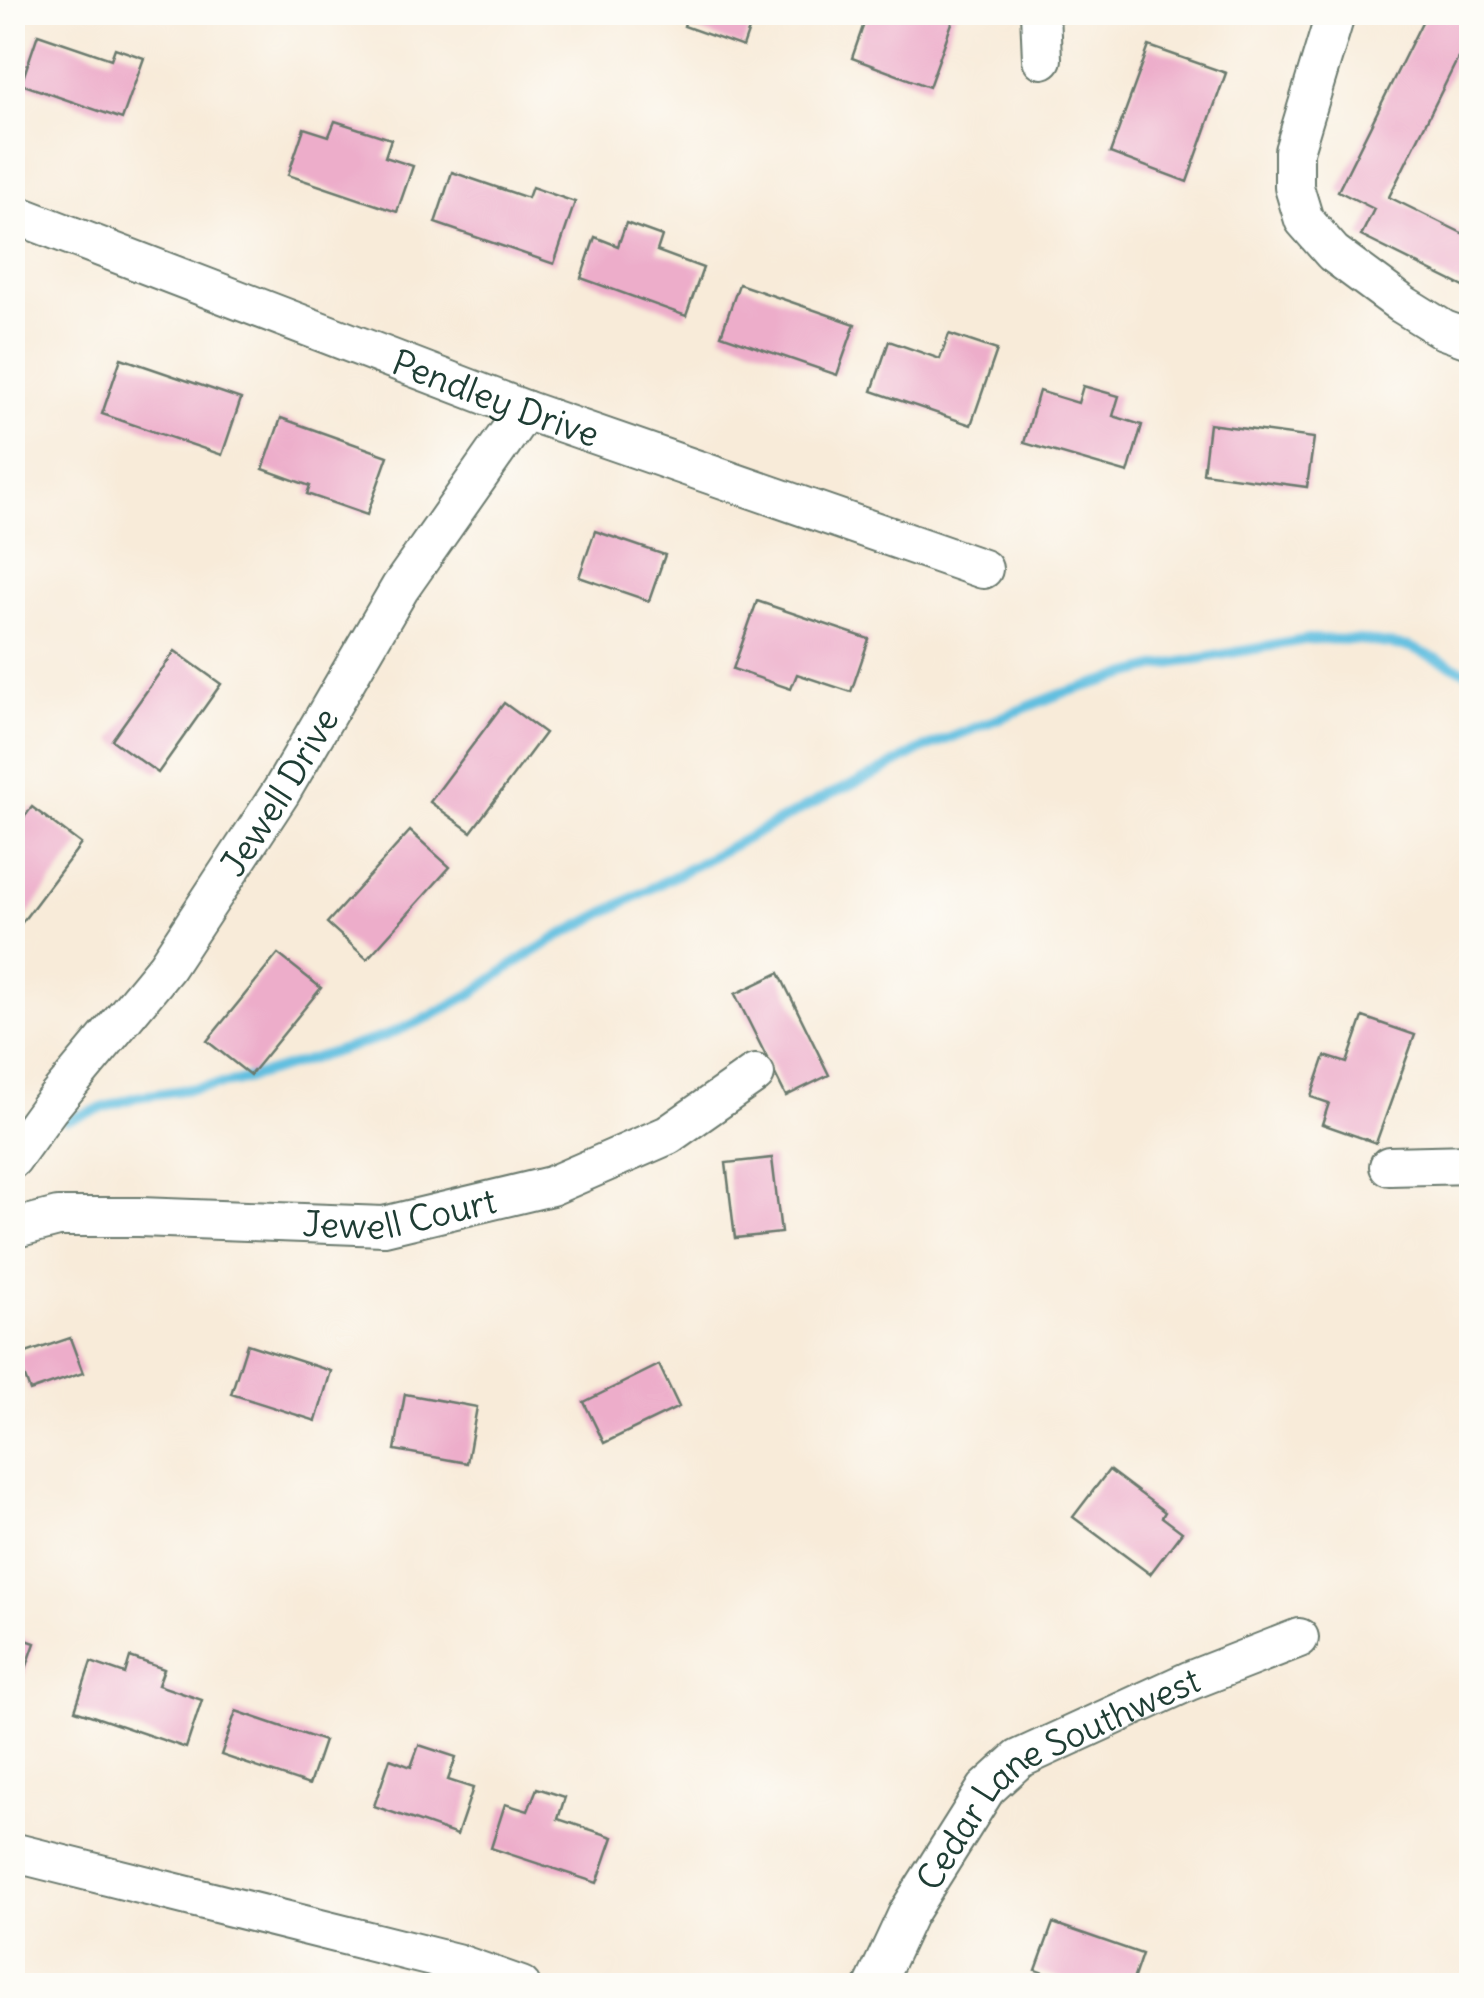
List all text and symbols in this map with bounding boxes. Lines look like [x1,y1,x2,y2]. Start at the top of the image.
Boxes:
street label: Pendley Drive [386,339,605,456]
street label: Jewell Drive [210,699,348,884]
street label: Jewell Court [302,1178,500,1248]
street label: Cedar Lane Southwest [906,1657,1206,1898]

